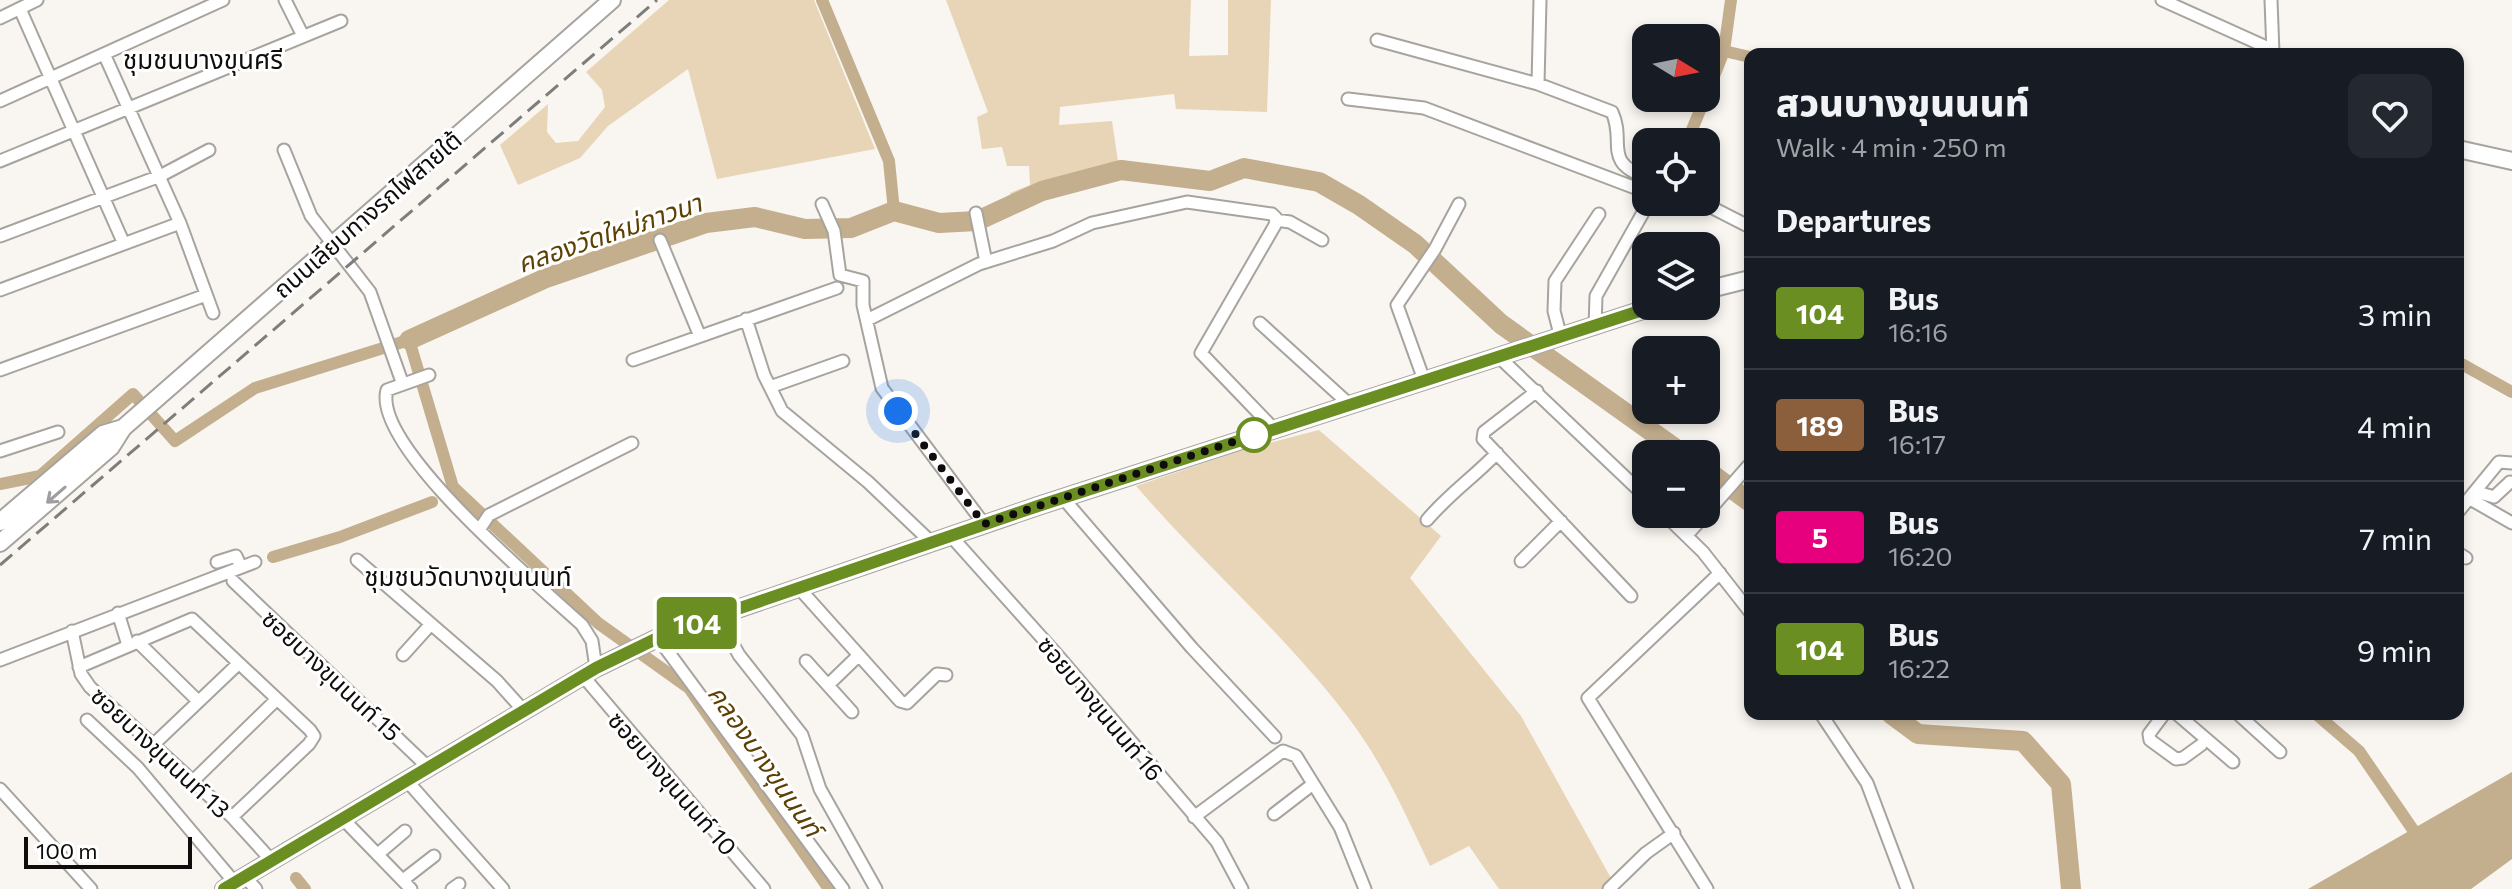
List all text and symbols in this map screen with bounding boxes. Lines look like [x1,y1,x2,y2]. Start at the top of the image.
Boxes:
north arrow [1632,24,1720,112]
map controls [1632,24,1720,528]
district label: ชุมชนบางขุนศรี [123,43,283,76]
button: heart [2348,74,2432,158]
text: สวนบางขุนนนท์ [1776,77,2030,124]
street label: ถนนเลียบทางรถไฟสายใต้ [267,124,467,304]
button: locate [1632,128,1720,216]
text: Walk · 4 min · 250 m [1776,131,2006,162]
water label: คลองวัดใหม่ภาวนา [513,185,707,278]
text: Departures [1776,201,1931,238]
button: layers [1632,232,1720,320]
text: Bus [1888,279,1939,316]
text: 3 min [2358,295,2432,332]
text: 104 [1796,296,1844,330]
text: 16:16 [1888,316,1948,347]
button: + [1632,336,1720,424]
your location [878,391,918,431]
text: Bus [1888,391,1939,428]
text: 4 min [2357,407,2432,444]
text: 189 [1796,408,1844,442]
unlabelled marker [1237,418,1271,452]
text: 16:17 [1888,428,1946,459]
button: − [1632,440,1720,528]
one-way arrow [46,486,66,504]
text: Bus [1888,503,1939,540]
text: 7 min [2359,519,2432,556]
text: 5 [1812,520,1828,554]
text: 16:20 [1888,540,1952,571]
district label: ชุมชนวัดบางขุนนนท์ [364,560,572,593]
line badge: 104 [651,597,743,649]
street label: ซอยบางขุนนนท์ 15 [255,603,407,748]
text: 104 [673,606,721,640]
text: Bus [1888,615,1939,652]
street label: ซอยบางขุนนนท์ 16 [1031,630,1170,787]
text: 9 min [2357,631,2432,668]
text: 104 [1796,632,1844,666]
text: 16:22 [1888,652,1950,683]
water label: คลองบางขุนนนท์ [701,678,833,847]
street label: ซอยบางขุนนนท์ 13 [84,680,236,825]
street label: ซอยบางขุนนนท์ 10 [601,705,743,862]
scale bar [24,833,192,869]
text: 100 m [36,837,98,864]

